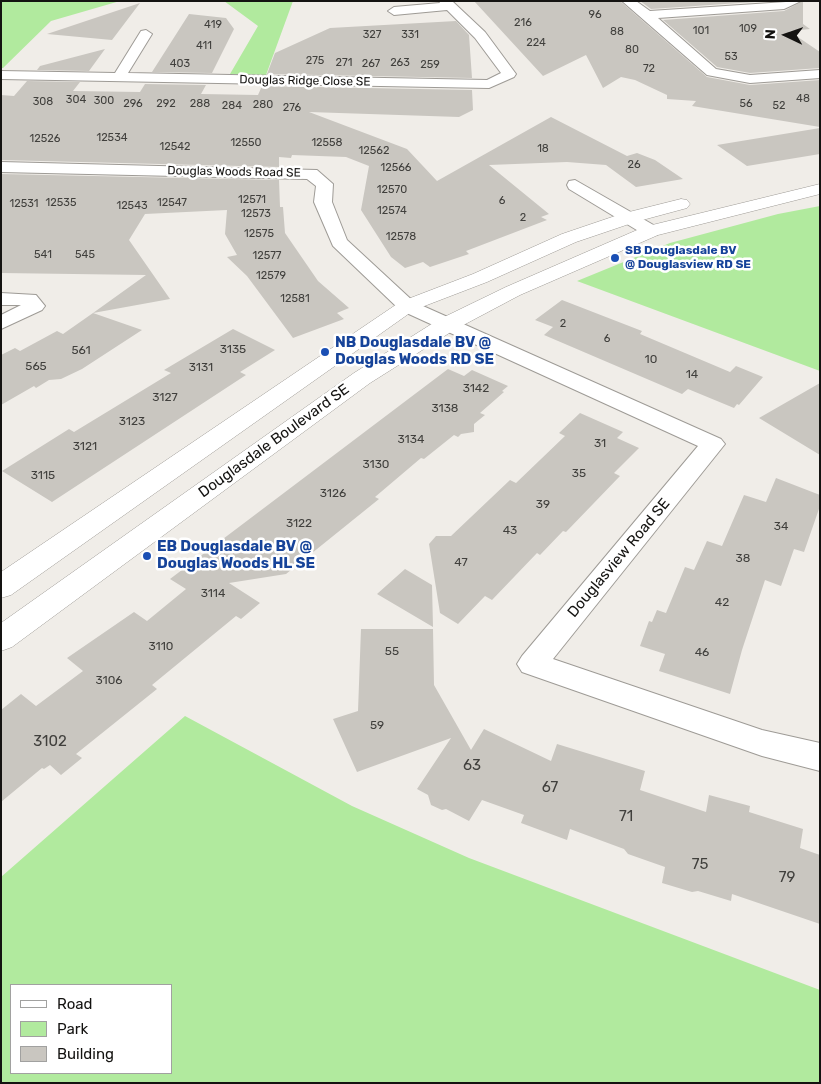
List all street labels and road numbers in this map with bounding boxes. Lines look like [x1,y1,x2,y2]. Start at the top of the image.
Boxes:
street label: Douglas Ridge Close SE [239,73,371,89]
street label: Douglas Woods Road SE [167,164,301,180]
street label: Douglasdale Boulevard SE [195,380,353,502]
street label: Douglasview Road SE [564,495,674,621]

